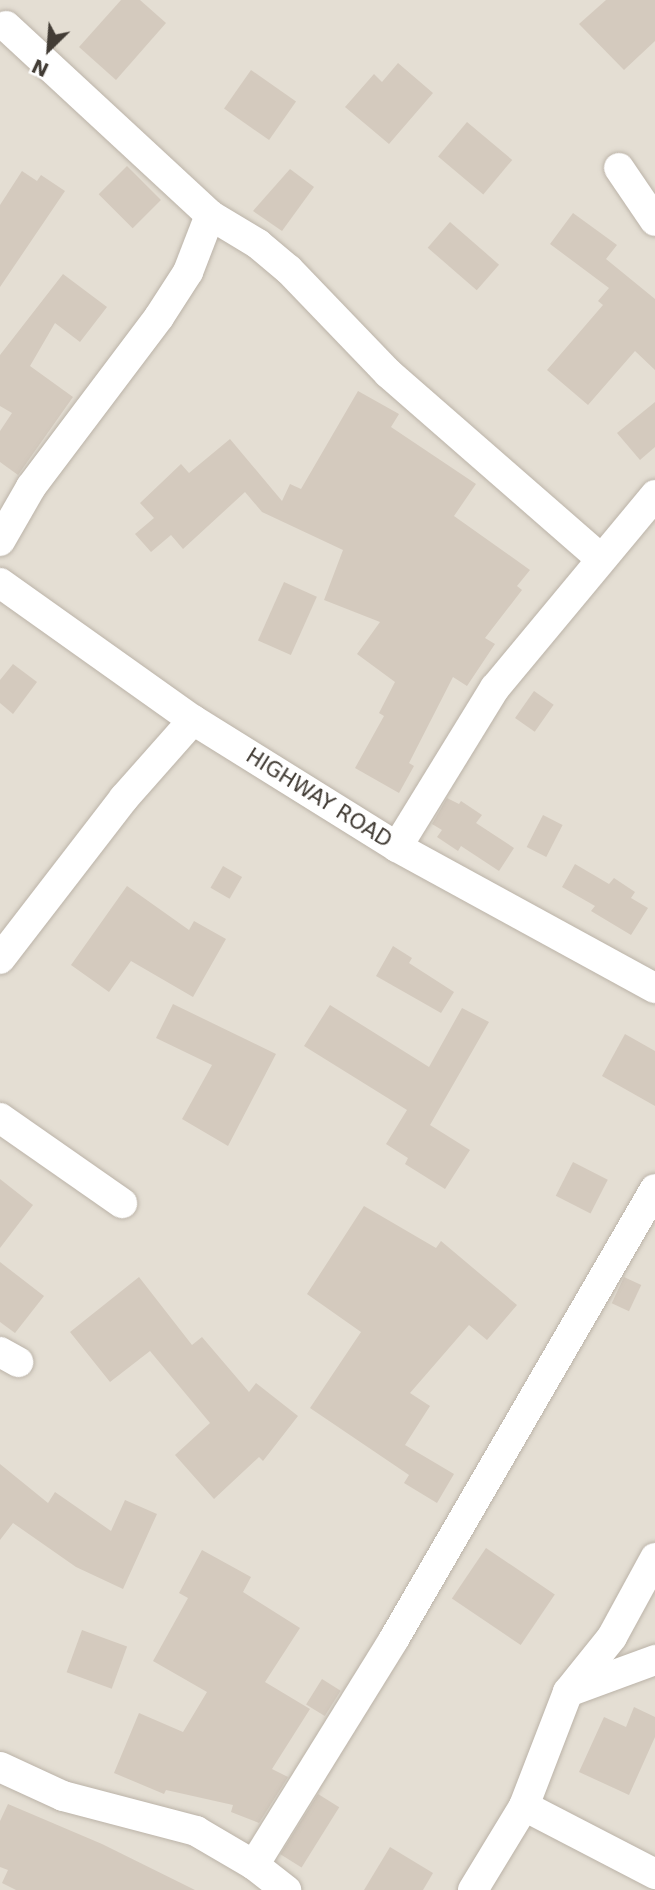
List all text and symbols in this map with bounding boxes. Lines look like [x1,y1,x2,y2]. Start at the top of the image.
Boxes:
north arrow [14,14,84,84]
text: N [28,55,52,81]
street label: HIGHWAY ROAD [241,743,397,853]

